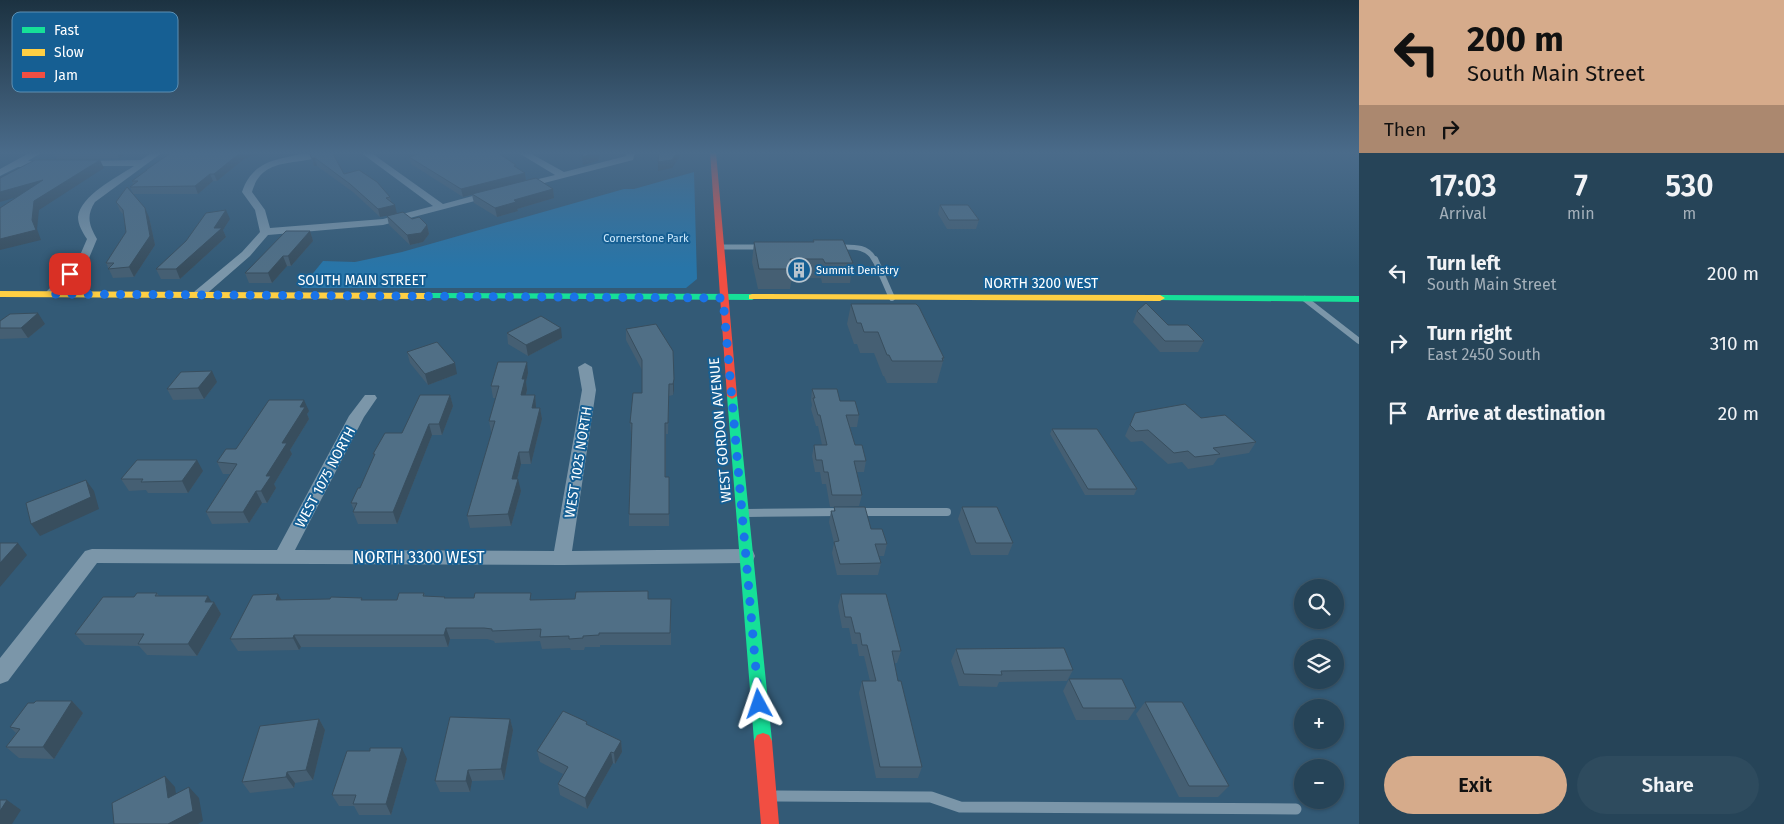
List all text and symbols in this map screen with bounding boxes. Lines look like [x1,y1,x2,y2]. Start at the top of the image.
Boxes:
legend [12,12,178,92]
text: 200 m [1467,18,1564,60]
icon: left [1384,20,1449,85]
text: Fast [54,22,80,39]
text: Slow [54,44,84,61]
text: South Main Street [1467,60,1645,87]
text: Jam [54,67,78,84]
icon: right [1436,115,1464,143]
text: Then [1384,118,1426,141]
text: 17:03 [1429,168,1497,204]
text: 7 [1574,168,1588,204]
text: 530 [1665,168,1714,204]
text: Arrival [1440,204,1487,223]
text: min [1567,204,1595,223]
text: m [1682,204,1696,223]
park label: Cornerstone Park [603,232,689,245]
text: Turn left [1427,252,1501,275]
pin [49,253,91,295]
building icon: Summit Denistry [786,257,812,283]
icon: left [1384,259,1412,287]
icon: arrive [56,260,84,288]
text: 200 m [1707,262,1759,285]
place label: Summit Denistry [816,264,899,277]
street label: SOUTH MAIN STREET [298,272,427,289]
street label: NORTH 3200 WEST [984,275,1099,292]
text: South Main Street [1427,275,1556,294]
text: Turn right [1427,322,1512,345]
icon: right [1384,329,1412,357]
text: 310 m [1710,332,1759,355]
text: East 2450 South [1427,345,1541,364]
street label: WEST GORDON AVENUE [706,357,735,503]
icon: arrive [1384,399,1412,427]
text: Arrive at destination [1427,402,1606,425]
text: 20 m [1718,402,1759,425]
street label: WEST 1025 NORTH [561,405,596,519]
street label: WEST 1075 NORTH [292,424,359,531]
street label: NORTH 3300 WEST [353,548,485,567]
map controls [1294,579,1344,809]
button: search [1294,579,1344,629]
button: layers [1294,639,1344,689]
position arrow [732,677,784,729]
button: + [1294,699,1344,749]
button: Exit [1384,756,1567,814]
button: Share [1577,756,1759,814]
button: − [1294,759,1344,809]

